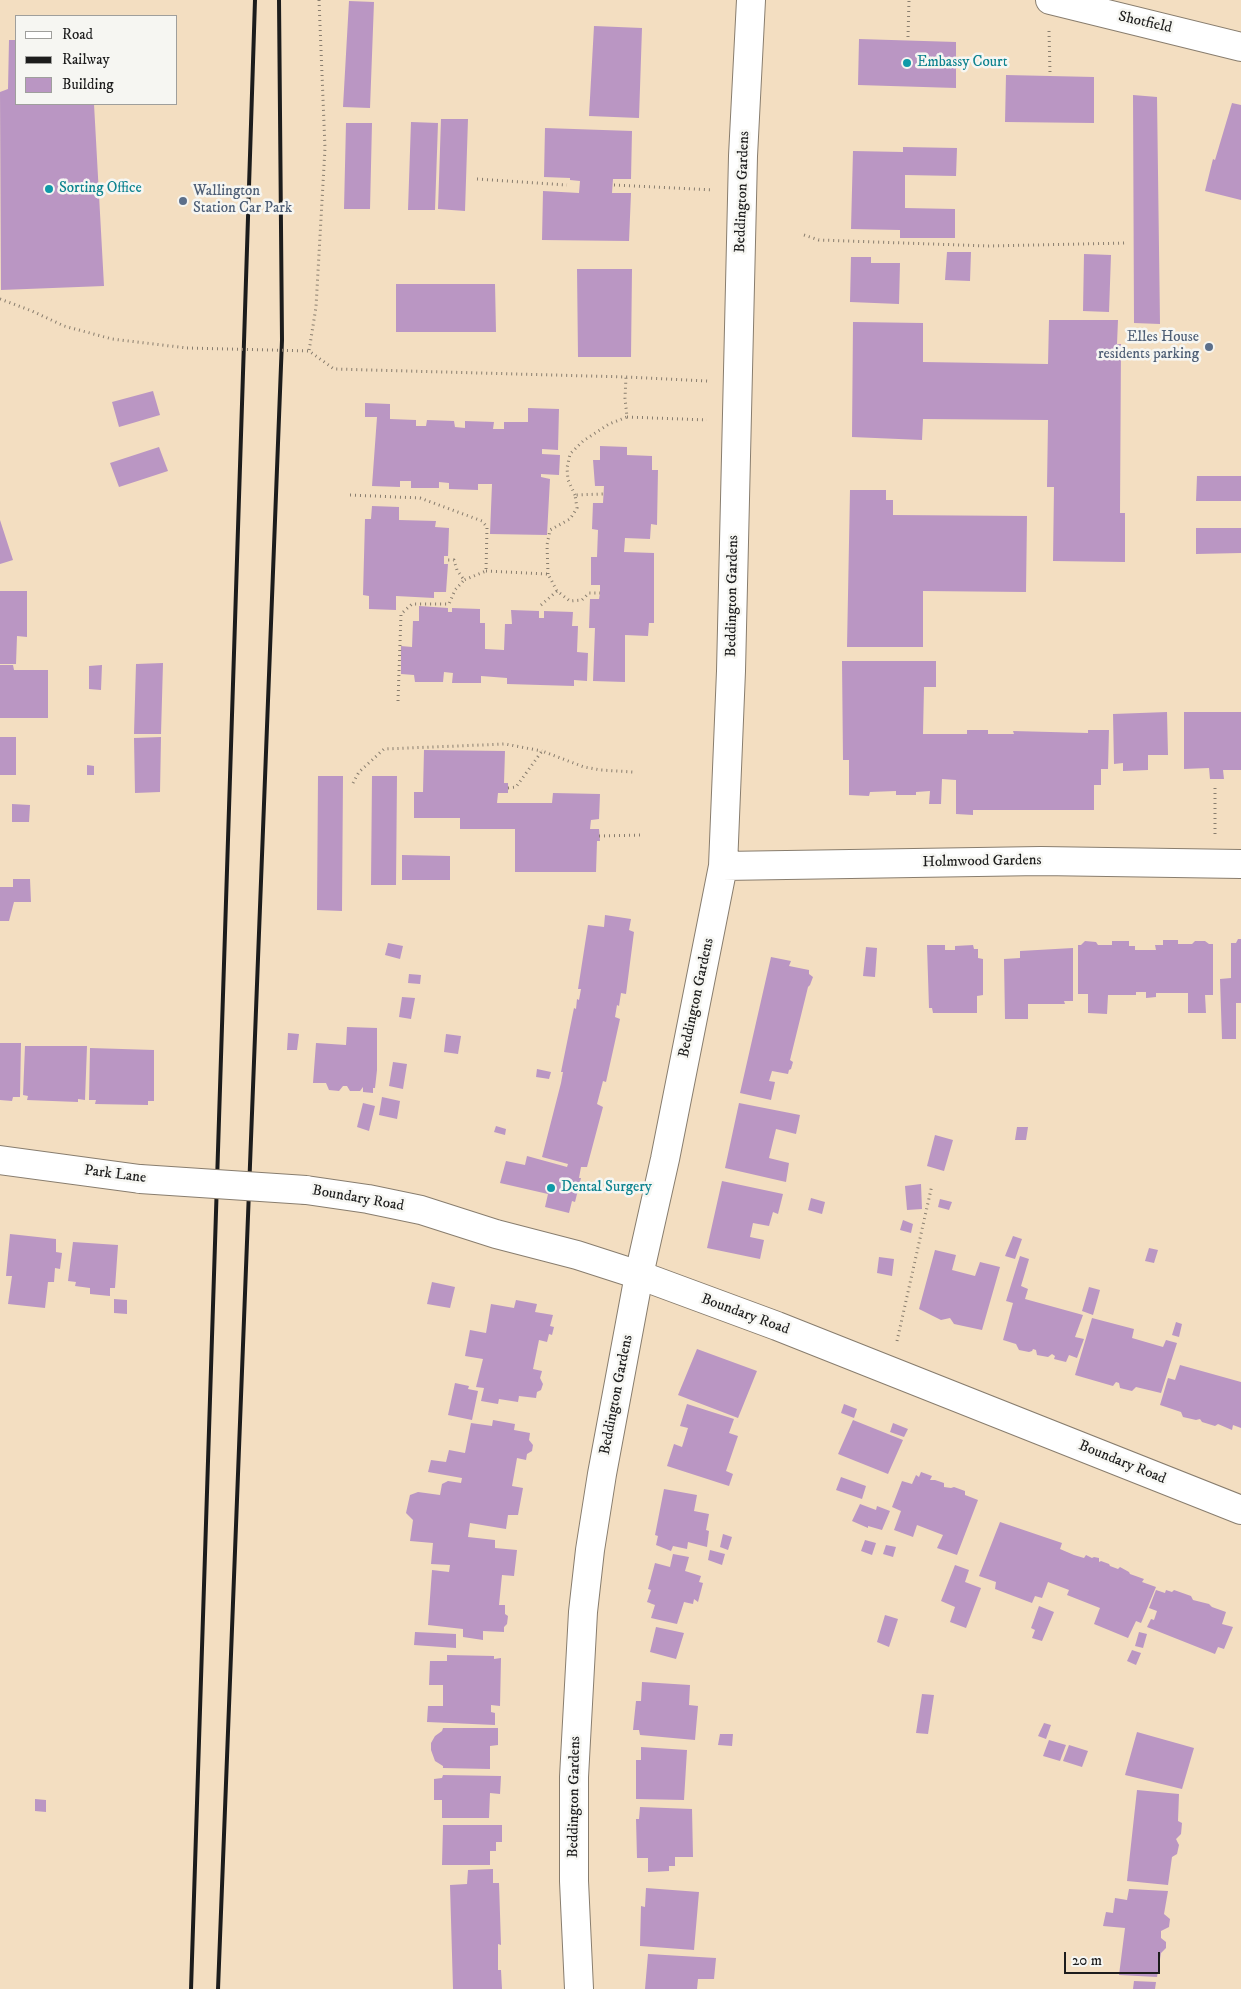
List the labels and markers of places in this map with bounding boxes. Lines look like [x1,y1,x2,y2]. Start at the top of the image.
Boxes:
place label: Embassy Court [917,54,1007,72]
marker: Embassy Court [901,57,913,69]
place label: Sorting Office [59,180,142,198]
marker: Sorting Office [43,183,55,195]
place label: Wallington Station Car Park [193,183,292,218]
marker: Wallington Station Car Park [177,195,189,207]
place label: Elles House residents parking [1098,329,1199,364]
marker: Elles House residents parking [1203,341,1215,353]
place label: Dental Surgery [561,1179,652,1197]
marker: Dental Surgery [545,1182,557,1194]

